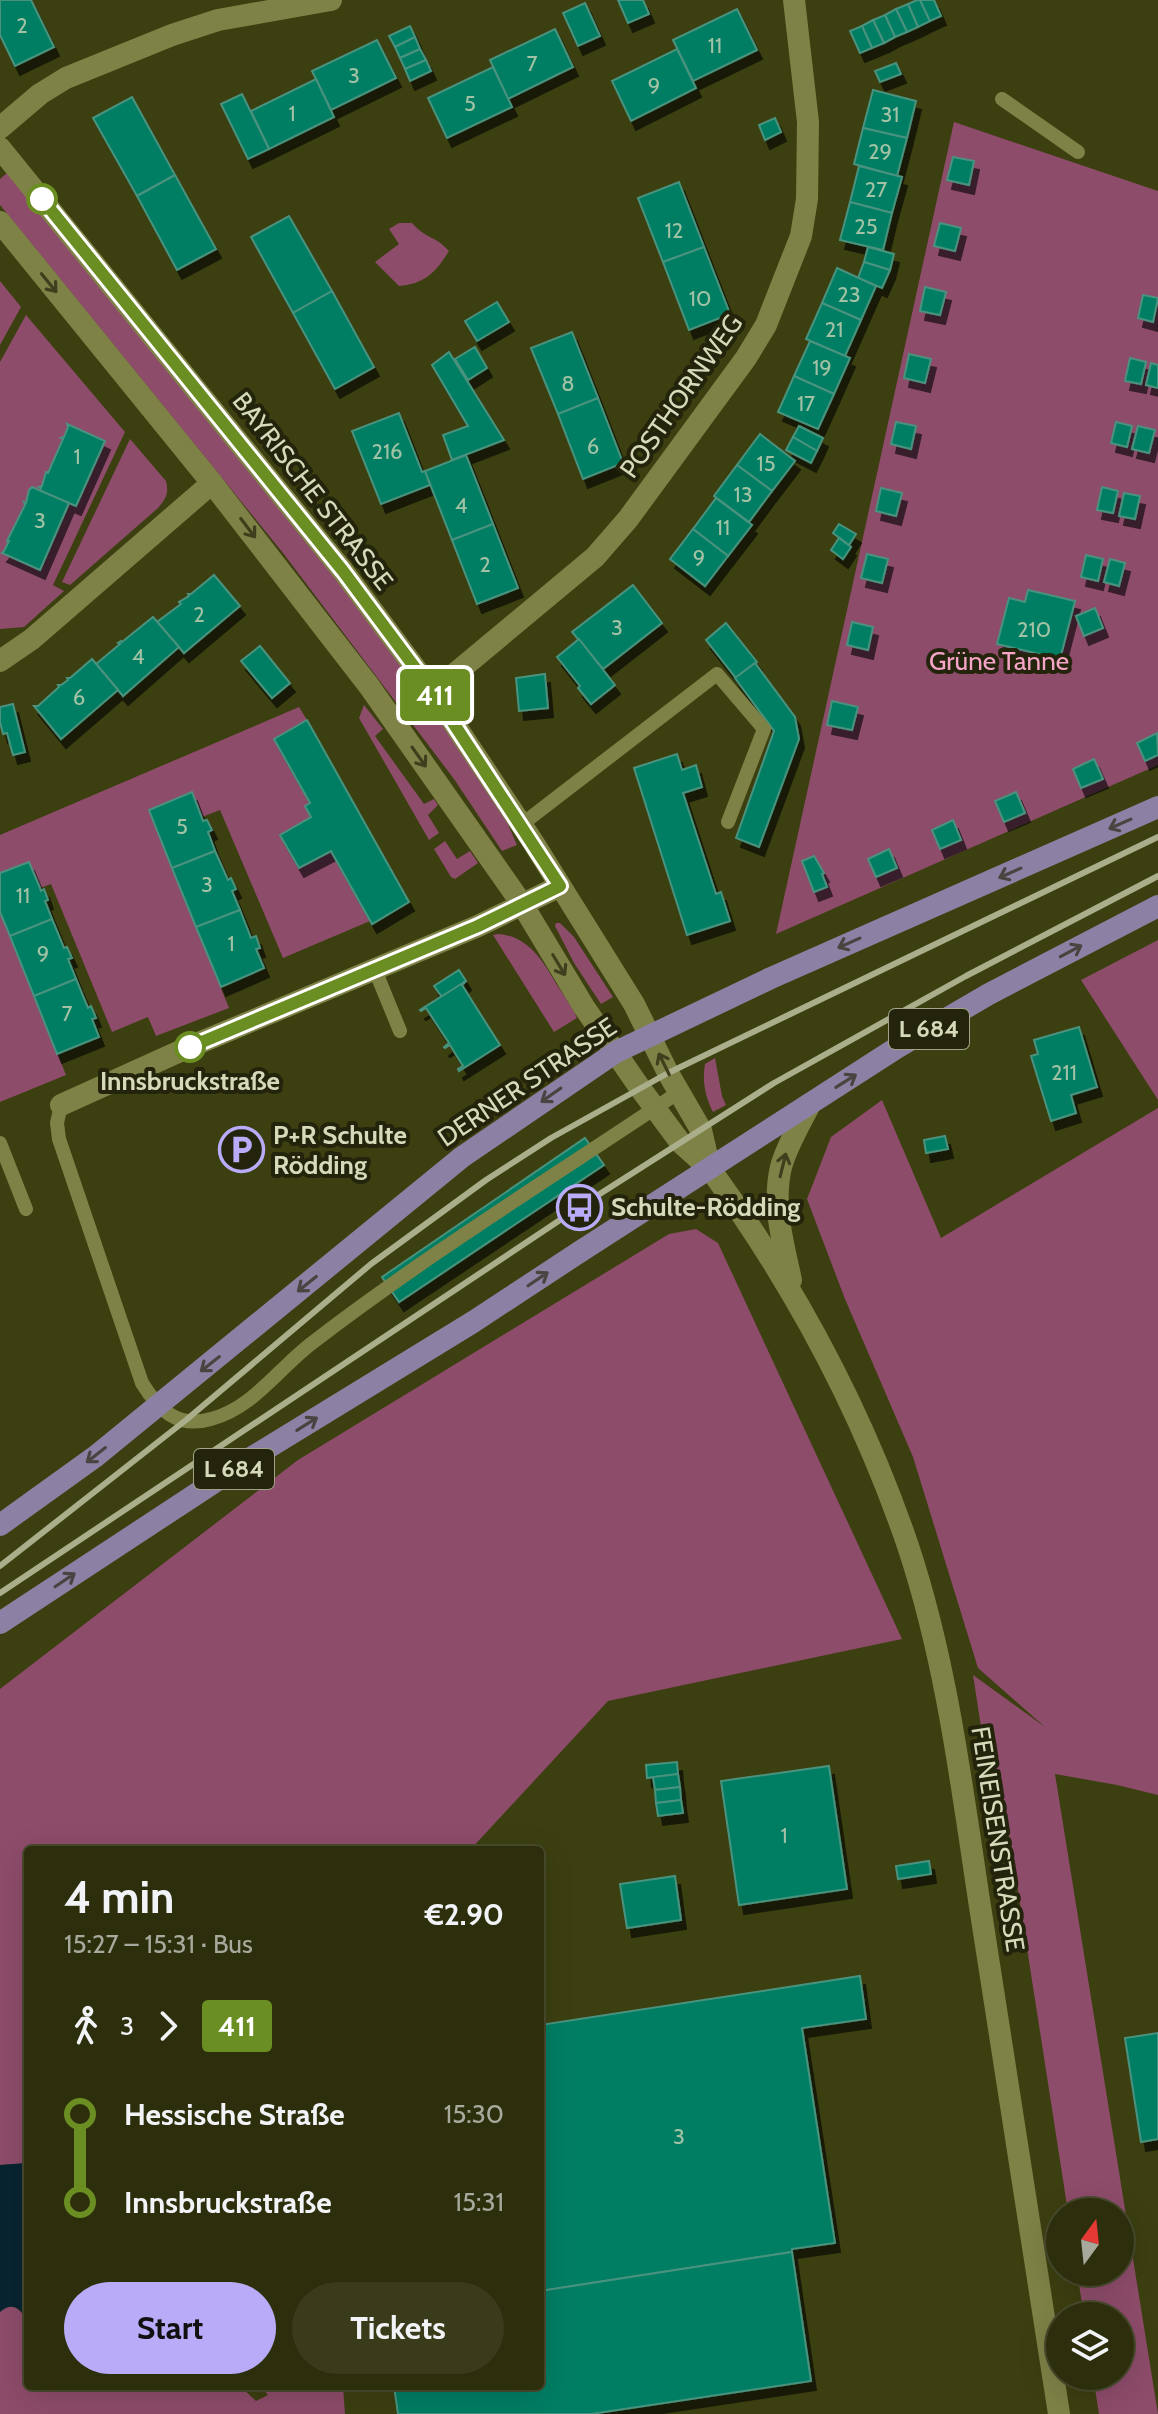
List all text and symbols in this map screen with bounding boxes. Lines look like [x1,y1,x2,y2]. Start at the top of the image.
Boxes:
house number: 2 [16,12,28,39]
house number: 11 [708,32,722,59]
house number: 7 [526,50,538,77]
house number: 3 [348,62,360,89]
house number: 9 [648,72,660,99]
house number: 5 [464,90,476,117]
house number: 1 [288,100,296,127]
house number: 31 [880,101,900,128]
house number: 29 [868,138,892,165]
house number: 27 [865,176,887,203]
unlabelled marker [27,184,57,214]
house number: 25 [854,213,878,240]
house number: 12 [665,217,683,244]
one-way arrow [40,272,58,292]
house number: 23 [837,281,861,308]
house number: 10 [689,285,711,312]
street label: POSTHORNWEG [613,308,749,484]
house number: 21 [825,316,843,343]
house number: 19 [812,354,832,381]
house number: 8 [561,370,575,397]
street label: BAYRISCHE STRASSE [226,386,400,596]
house number: 17 [797,390,815,417]
house number: 6 [587,433,599,460]
house number: 216 [371,438,403,465]
house number: 1 [73,443,81,470]
house number: 15 [756,450,776,477]
house number: 13 [733,481,753,508]
house number: 4 [455,492,468,519]
house number: 3 [34,507,46,534]
house number: 11 [716,514,730,541]
one-way arrow [239,517,256,539]
house number: 9 [693,544,705,571]
house number: 2 [479,551,491,578]
house number: 2 [193,601,205,628]
house number: 3 [611,614,623,641]
house number: 210 [1017,616,1051,643]
house number: 4 [132,643,145,670]
park label: Grüne Tanne [929,645,1069,677]
line badge: 411 [389,669,481,721]
text: 411 [416,678,454,712]
house number: 6 [73,684,85,711]
one-way arrow [411,746,427,768]
house number: 5 [176,813,188,840]
one-way arrow [1108,817,1132,832]
one-way arrow [998,866,1023,881]
house number: 3 [201,871,213,898]
house number: 11 [16,882,30,909]
house number: 1 [227,930,235,957]
one-way arrow [837,937,862,952]
house number: 9 [37,940,49,967]
one-way arrow [1059,943,1082,959]
one-way arrow [551,953,567,976]
house number: 7 [61,1000,73,1027]
road number: L 684 [889,1009,969,1049]
street label: DERNER STRASSE [432,1010,622,1154]
marker: Innsbruckstraße [175,1032,205,1062]
one-way arrow [655,1052,671,1076]
house number: 211 [1051,1059,1077,1086]
place label: Innsbruckstraße [100,1065,280,1097]
one-way arrow [834,1072,857,1088]
one-way arrow [541,1087,563,1103]
place label: P+R Schulte Rödding [273,1119,407,1181]
parking icon: P+R Schulte Rödding [218,1126,266,1174]
one-way arrow [777,1153,792,1179]
bus stop icon: Schulte-Rödding [556,1183,604,1231]
place label: Schulte-Rödding [611,1191,800,1223]
one-way arrow [527,1271,549,1287]
one-way arrow [297,1276,318,1293]
one-way arrow [200,1355,221,1372]
one-way arrow [295,1415,318,1431]
one-way arrow [86,1447,107,1464]
road number: L 684 [194,1449,274,1489]
one-way arrow [53,1572,76,1588]
street label: FEINEISENSTRASSE [964,1724,1032,1954]
house number: 1 [780,1822,788,1849]
text: 4 min [64,1871,174,1924]
text: €2.90 [425,1896,504,1933]
text: 15:27 – 15:31 · Bus [64,1928,253,1960]
icon: walk [64,2004,108,2048]
icon: forward [146,2004,190,2048]
text: 411 [218,2009,256,2043]
text: 3 [120,2010,134,2042]
text: Hessische Straße [124,2096,345,2133]
text: 15:30 [444,2098,504,2130]
house number: 3 [673,2123,685,2150]
text: Innsbruckstraße [124,2184,332,2221]
text: 15:31 [454,2186,504,2218]
north arrow [1046,2198,1134,2286]
map controls [1046,2198,1134,2390]
button: Start [64,2282,276,2374]
button: Tickets [292,2282,504,2374]
button: layers [1046,2302,1134,2390]

